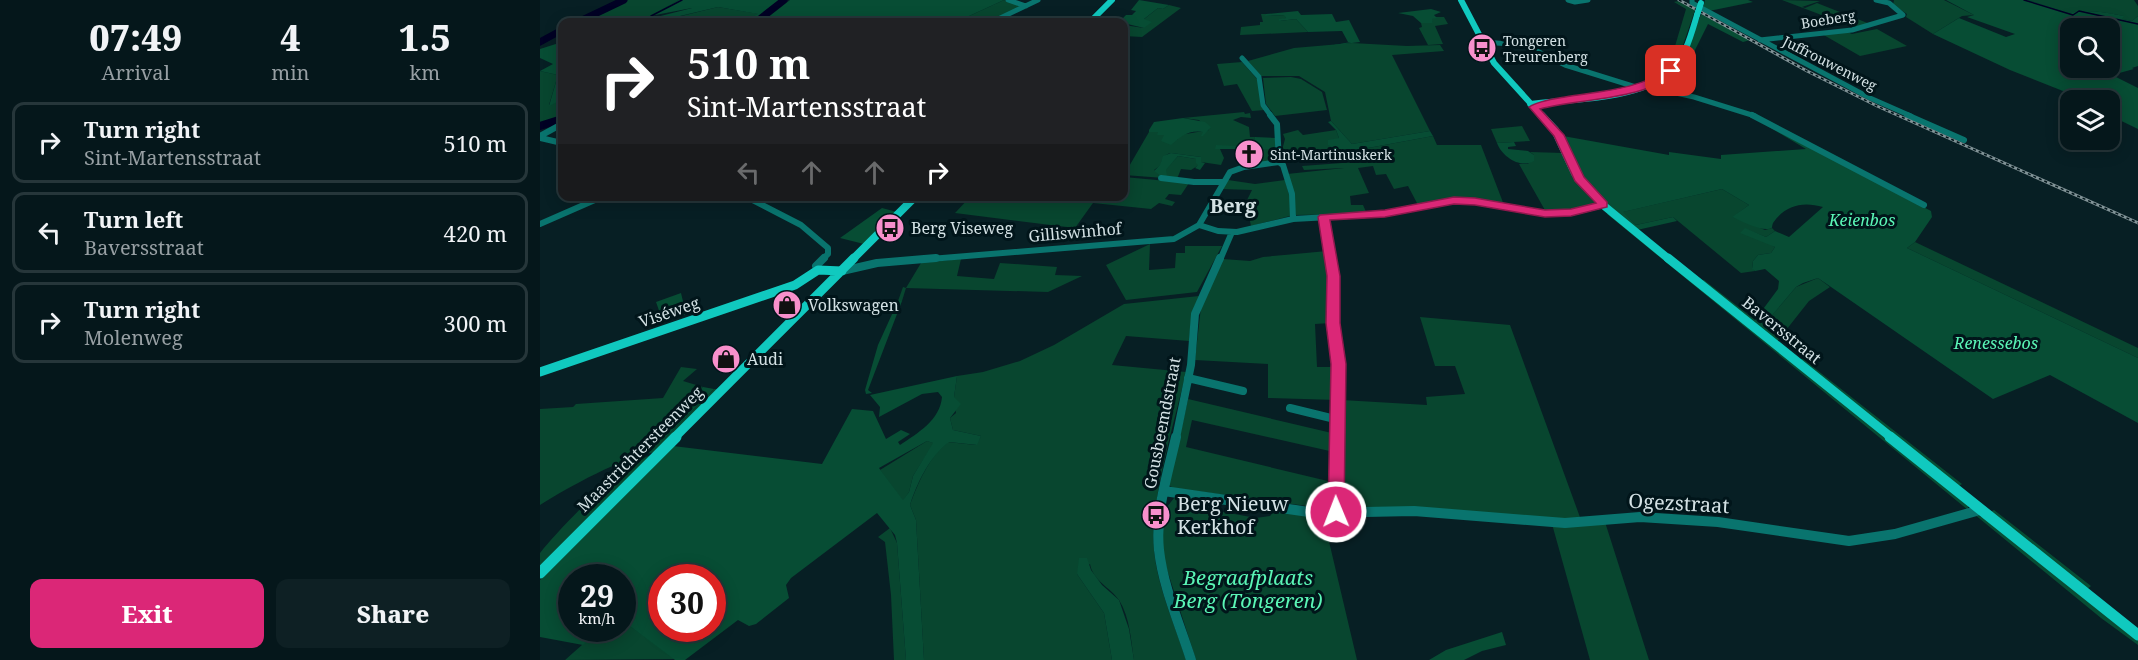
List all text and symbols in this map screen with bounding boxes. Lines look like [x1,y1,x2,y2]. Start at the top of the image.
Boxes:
street label: Boeberg [1799,5,1857,33]
text: 07:49 [89,13,182,62]
text: 4 [280,13,301,62]
text: 1.5 [399,13,451,62]
map controls [2060,18,2120,150]
button: search [2060,18,2120,78]
place label: Tongeren Treurenberg [1503,31,1588,66]
street label: Juffrouwenweg [1779,31,1881,95]
bus stop icon: Tongeren Treurenberg [1466,32,1498,64]
text: 510 m [687,34,811,91]
icon: right [588,42,666,120]
pin [1645,45,1696,96]
icon: arrive [1654,54,1687,87]
text: Arrival [101,59,170,86]
text: min [271,59,310,86]
text: km [409,59,440,86]
text: Sint-Martensstraat [687,88,926,125]
button: layers [2060,90,2120,150]
text: Turn right [84,114,200,144]
icon: right [33,126,66,159]
text: 510 m [444,128,507,158]
church icon: Sint-Martinuskerk [1233,138,1265,170]
text: Sint-Martensstraat [84,144,261,171]
place label: Sint-Martinuskerk [1270,145,1393,164]
icon: left [732,156,765,189]
icon: ahead [795,156,828,189]
icon: ahead [858,156,891,189]
icon: right [921,156,954,189]
district label: Berg [1210,192,1257,219]
text: Turn left [84,204,183,234]
park label: Keienbos [1828,209,1895,231]
bus stop icon: Berg Viseweg [874,212,906,244]
icon: left [33,216,66,249]
place label: Berg Viseweg [911,217,1013,239]
street label: Gilliswinhof [1028,217,1125,247]
text: 420 m [444,218,507,248]
text: Baversstraat [84,234,204,261]
shop icon: Volkswagen [771,289,803,321]
street label: Viséweg [636,291,703,333]
street label: Baversstraat [1738,291,1826,369]
text: Turn right [84,294,200,324]
place label: Volkswagen [808,294,899,316]
icon: right [33,306,66,339]
text: 300 m [444,308,507,338]
text: Molenweg [84,324,183,351]
park label: Renessebos [1953,332,2038,354]
shop icon: Audi [710,343,742,375]
place label: Audi [747,348,783,370]
street label: Gousbeemdstraat [1138,355,1186,491]
street label: Maastrichtersteenweg [572,381,708,517]
position arrow [1304,480,1368,544]
street label: Ogezstraat [1628,487,1730,519]
place label: Berg Nieuw Kerkhof [1177,490,1289,540]
bus stop icon: Berg Nieuw Kerkhof [1140,499,1172,531]
speed limit sign: 30 [648,564,726,642]
park label: Begraafplaats Berg (Tongeren) [1173,564,1323,614]
text: 29 [580,575,614,616]
button: Exit [30,579,264,648]
button: Share [276,579,510,648]
text: km/h [579,608,615,628]

